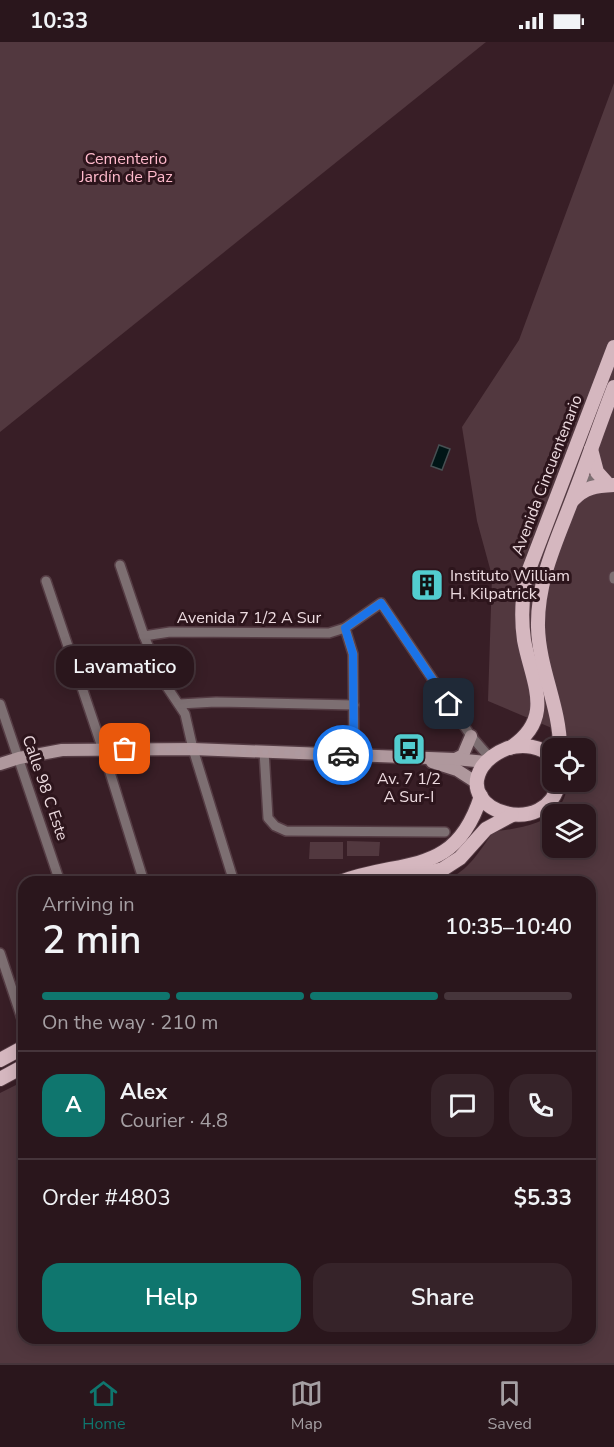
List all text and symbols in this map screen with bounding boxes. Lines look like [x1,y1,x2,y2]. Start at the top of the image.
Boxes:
text: 10:33 [30,6,88,36]
park label: Cementerio Jardín de Paz [78,148,173,188]
street label: Avenida Cincuentenario [506,392,588,558]
place label: Instituto William H. Kilpatrick [450,565,570,605]
building icon: Instituto William H. Kilpatrick [409,567,445,603]
street label: Avenida 7 1/2 A Sur [177,607,322,629]
callout: Lavamatico [56,647,194,689]
text: Lavamatico [73,653,177,680]
pin [423,678,474,729]
icon: home [432,687,465,720]
pin [99,723,150,774]
courier [313,725,373,785]
bus stop icon: Av. 7 1/2 A Sur-I [391,731,427,767]
street label: Calle 98 C Este [17,732,73,844]
icon: bag [108,732,141,765]
map controls [542,738,596,858]
button: locate [542,738,596,792]
icon: car [327,739,360,772]
place label: Av. 7 1/2 A Sur-I [377,768,441,808]
button: layers [542,804,596,858]
text: Arriving in [42,891,135,918]
text: 10:35–10:40 [445,912,572,942]
text: 2 min [42,914,141,967]
text: On the way · 210 m [42,1009,218,1036]
button: chat [431,1074,494,1137]
button: phone [509,1074,572,1137]
text: Alex [120,1077,167,1107]
text: A [65,1090,82,1120]
text: Courier · 4.8 [120,1107,228,1134]
text: Order #4803 [42,1183,171,1213]
text: $5.33 [514,1183,572,1213]
button: Help [42,1263,301,1332]
button: Share [313,1263,572,1332]
tab: Home [82,1377,126,1435]
tab: Map [290,1377,323,1435]
tab: Saved [488,1377,532,1435]

